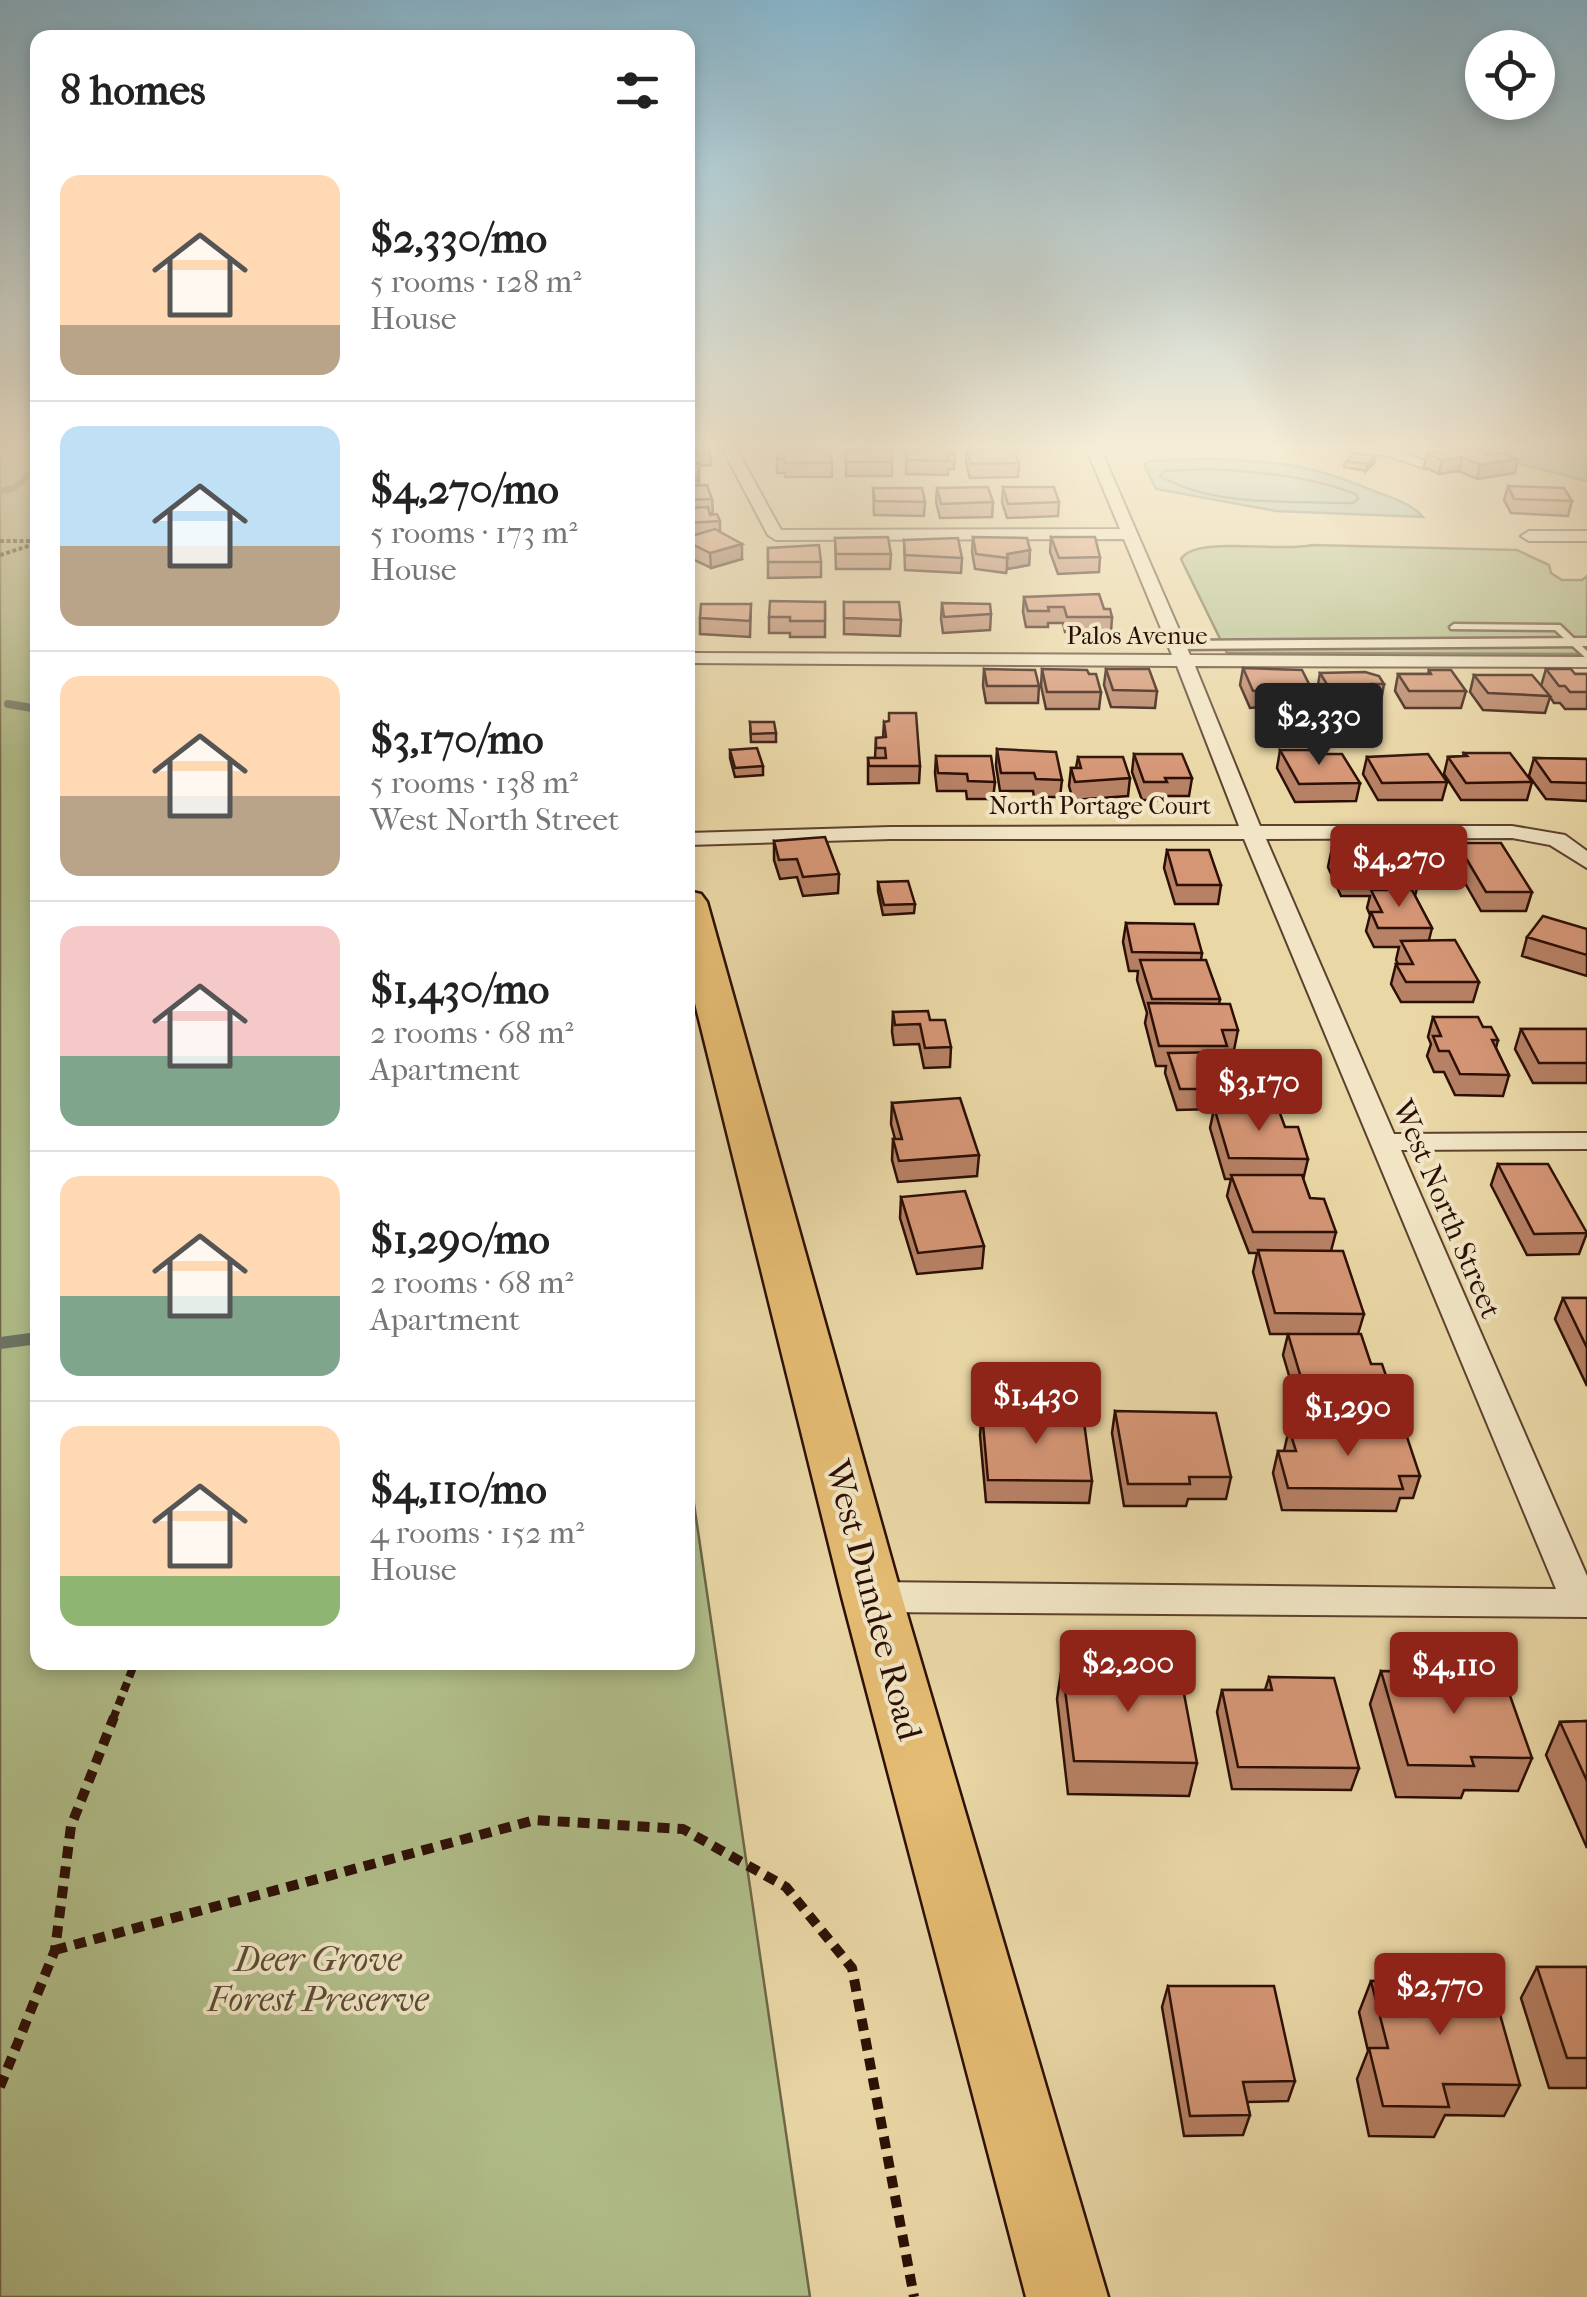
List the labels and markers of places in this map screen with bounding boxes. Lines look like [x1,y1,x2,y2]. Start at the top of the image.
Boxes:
pin: $2,330 [1238,683,1400,768]
pin: $4,270 [1318,825,1480,910]
pin: $3,170 [1178,1049,1340,1134]
pin: $1,430 [955,1362,1117,1447]
pin: $1,290 [1267,1374,1429,1459]
pin: $2,200 [1047,1630,1209,1715]
pin: $4,110 [1373,1632,1535,1717]
pin: $2,770 [1359,1953,1521,2038]

